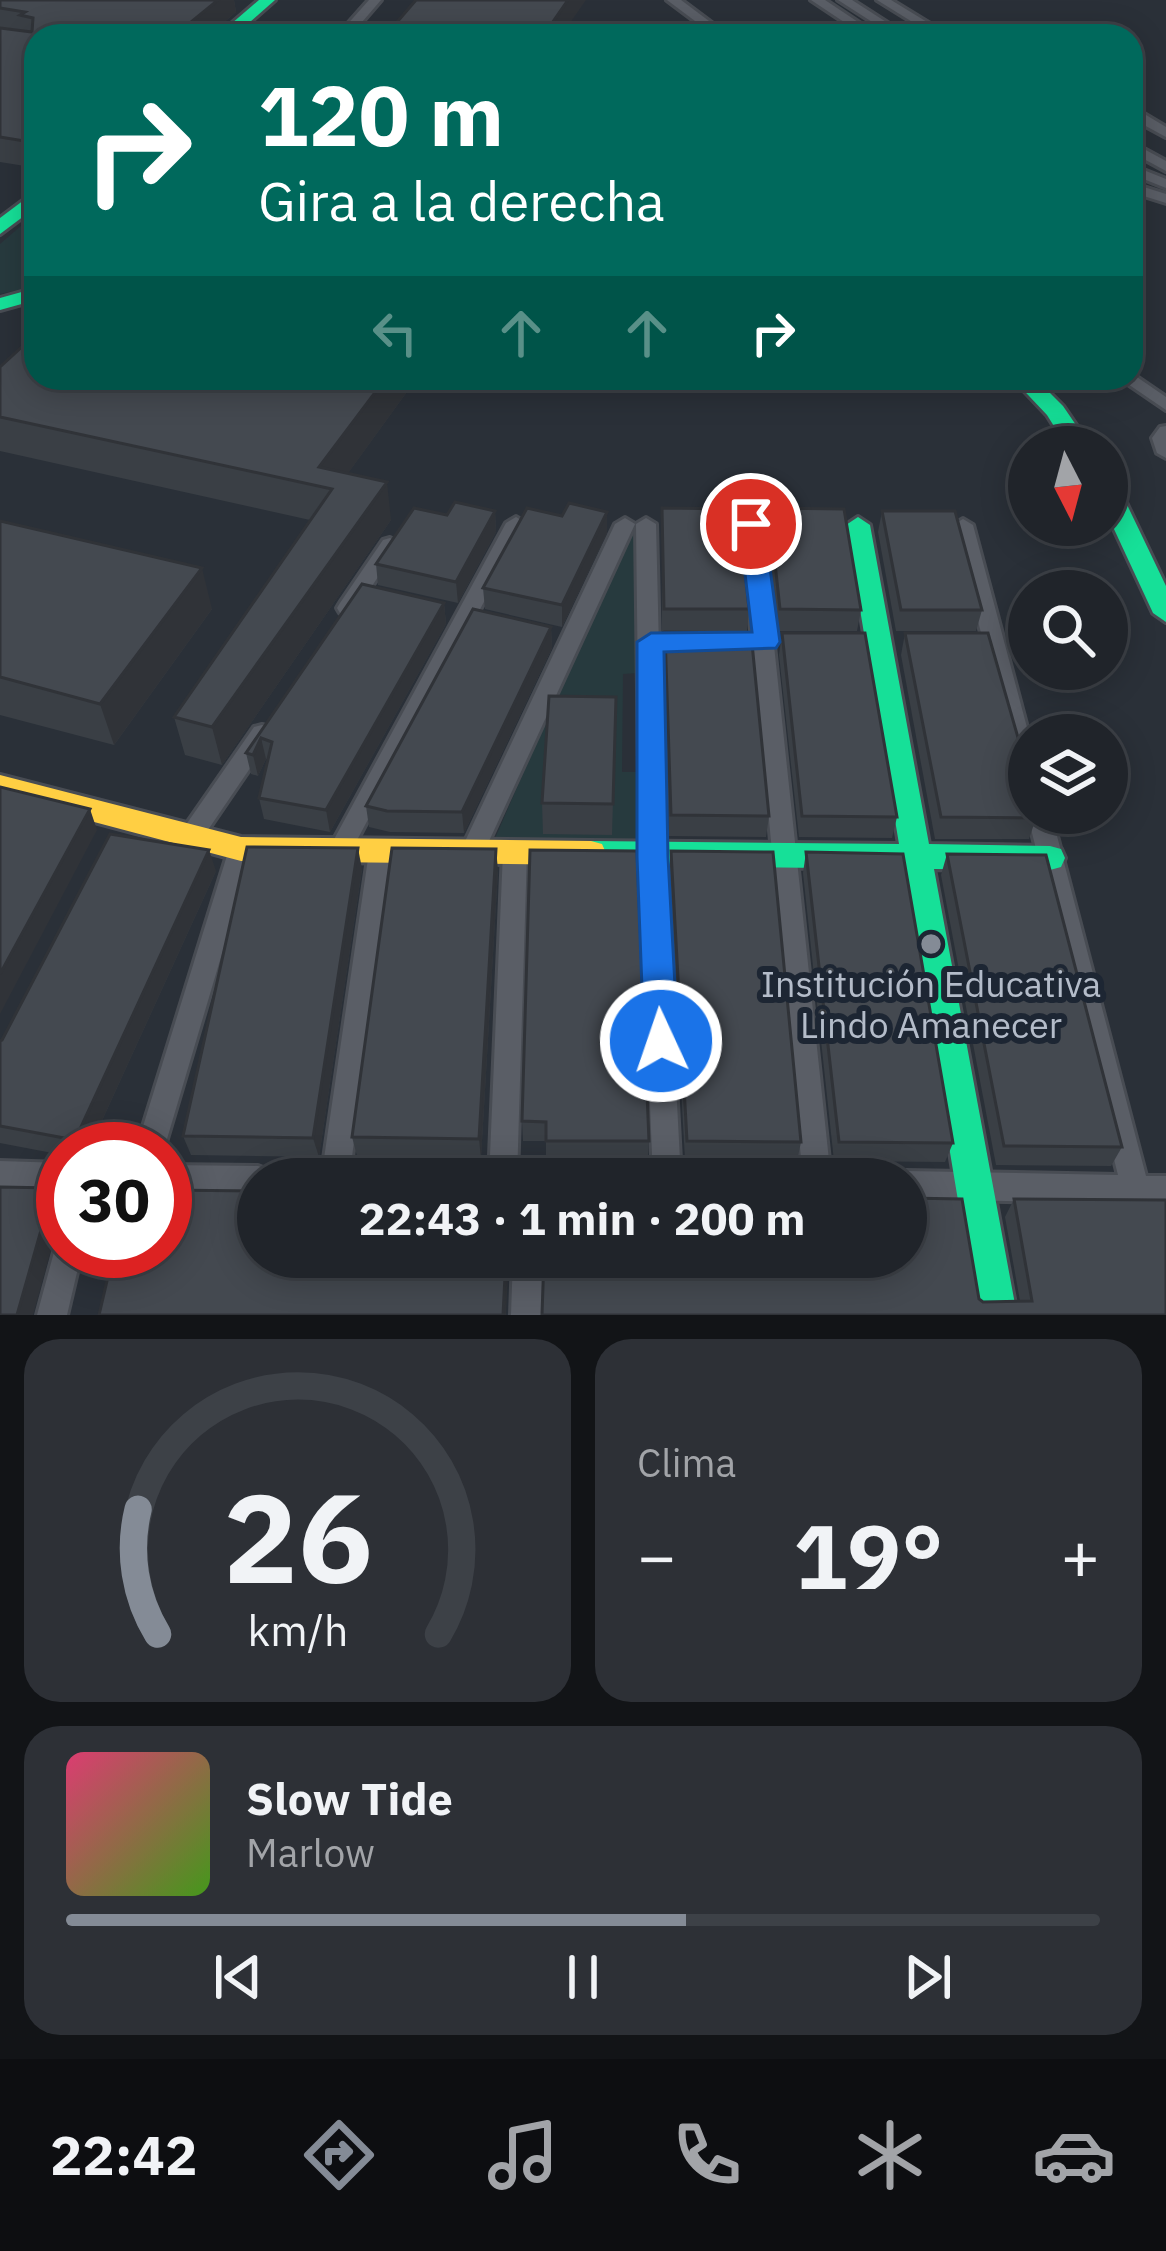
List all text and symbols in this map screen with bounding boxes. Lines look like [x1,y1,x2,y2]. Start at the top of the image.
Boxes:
text: 120 m [258,60,504,169]
icon: right [60,72,216,228]
text: Gira a la derecha [258,166,665,236]
icon: left [362,300,428,366]
icon: ahead [488,300,554,366]
icon: ahead [614,300,680,366]
icon: right [740,300,806,366]
north arrow [1008,426,1128,546]
map controls [1008,426,1128,834]
pin [700,473,802,575]
icon: arrive [718,491,784,557]
button: search [1008,570,1128,690]
button: layers [1008,714,1128,834]
marker: Institución Educativa Lindo Amanecer [918,931,944,957]
place label: Institución Educativa Lindo Amanecer [761,960,1101,1048]
position arrow [598,978,724,1104]
speed limit sign: 30 [36,1122,192,1278]
text: 22:43 · 1 min · 200 m [359,1189,805,1247]
text: Clima [637,1437,736,1488]
text: 26 [223,1455,372,1617]
text: 19° [793,1497,944,1614]
text: − [637,1512,677,1598]
text: + [1060,1512,1100,1598]
text: km/h [247,1601,348,1657]
text: Slow Tide [246,1769,453,1827]
text: Marlow [246,1827,375,1878]
icon: previous [205,1944,271,2010]
icon: pause [550,1944,616,2010]
icon: next [895,1944,961,2010]
icon: directions [297,2113,381,2197]
icon: music [481,2113,565,2197]
icon: phone [665,2113,749,2197]
icon: climate [848,2113,932,2197]
icon: car [1032,2113,1116,2197]
text: 22:42 [50,2120,197,2190]

